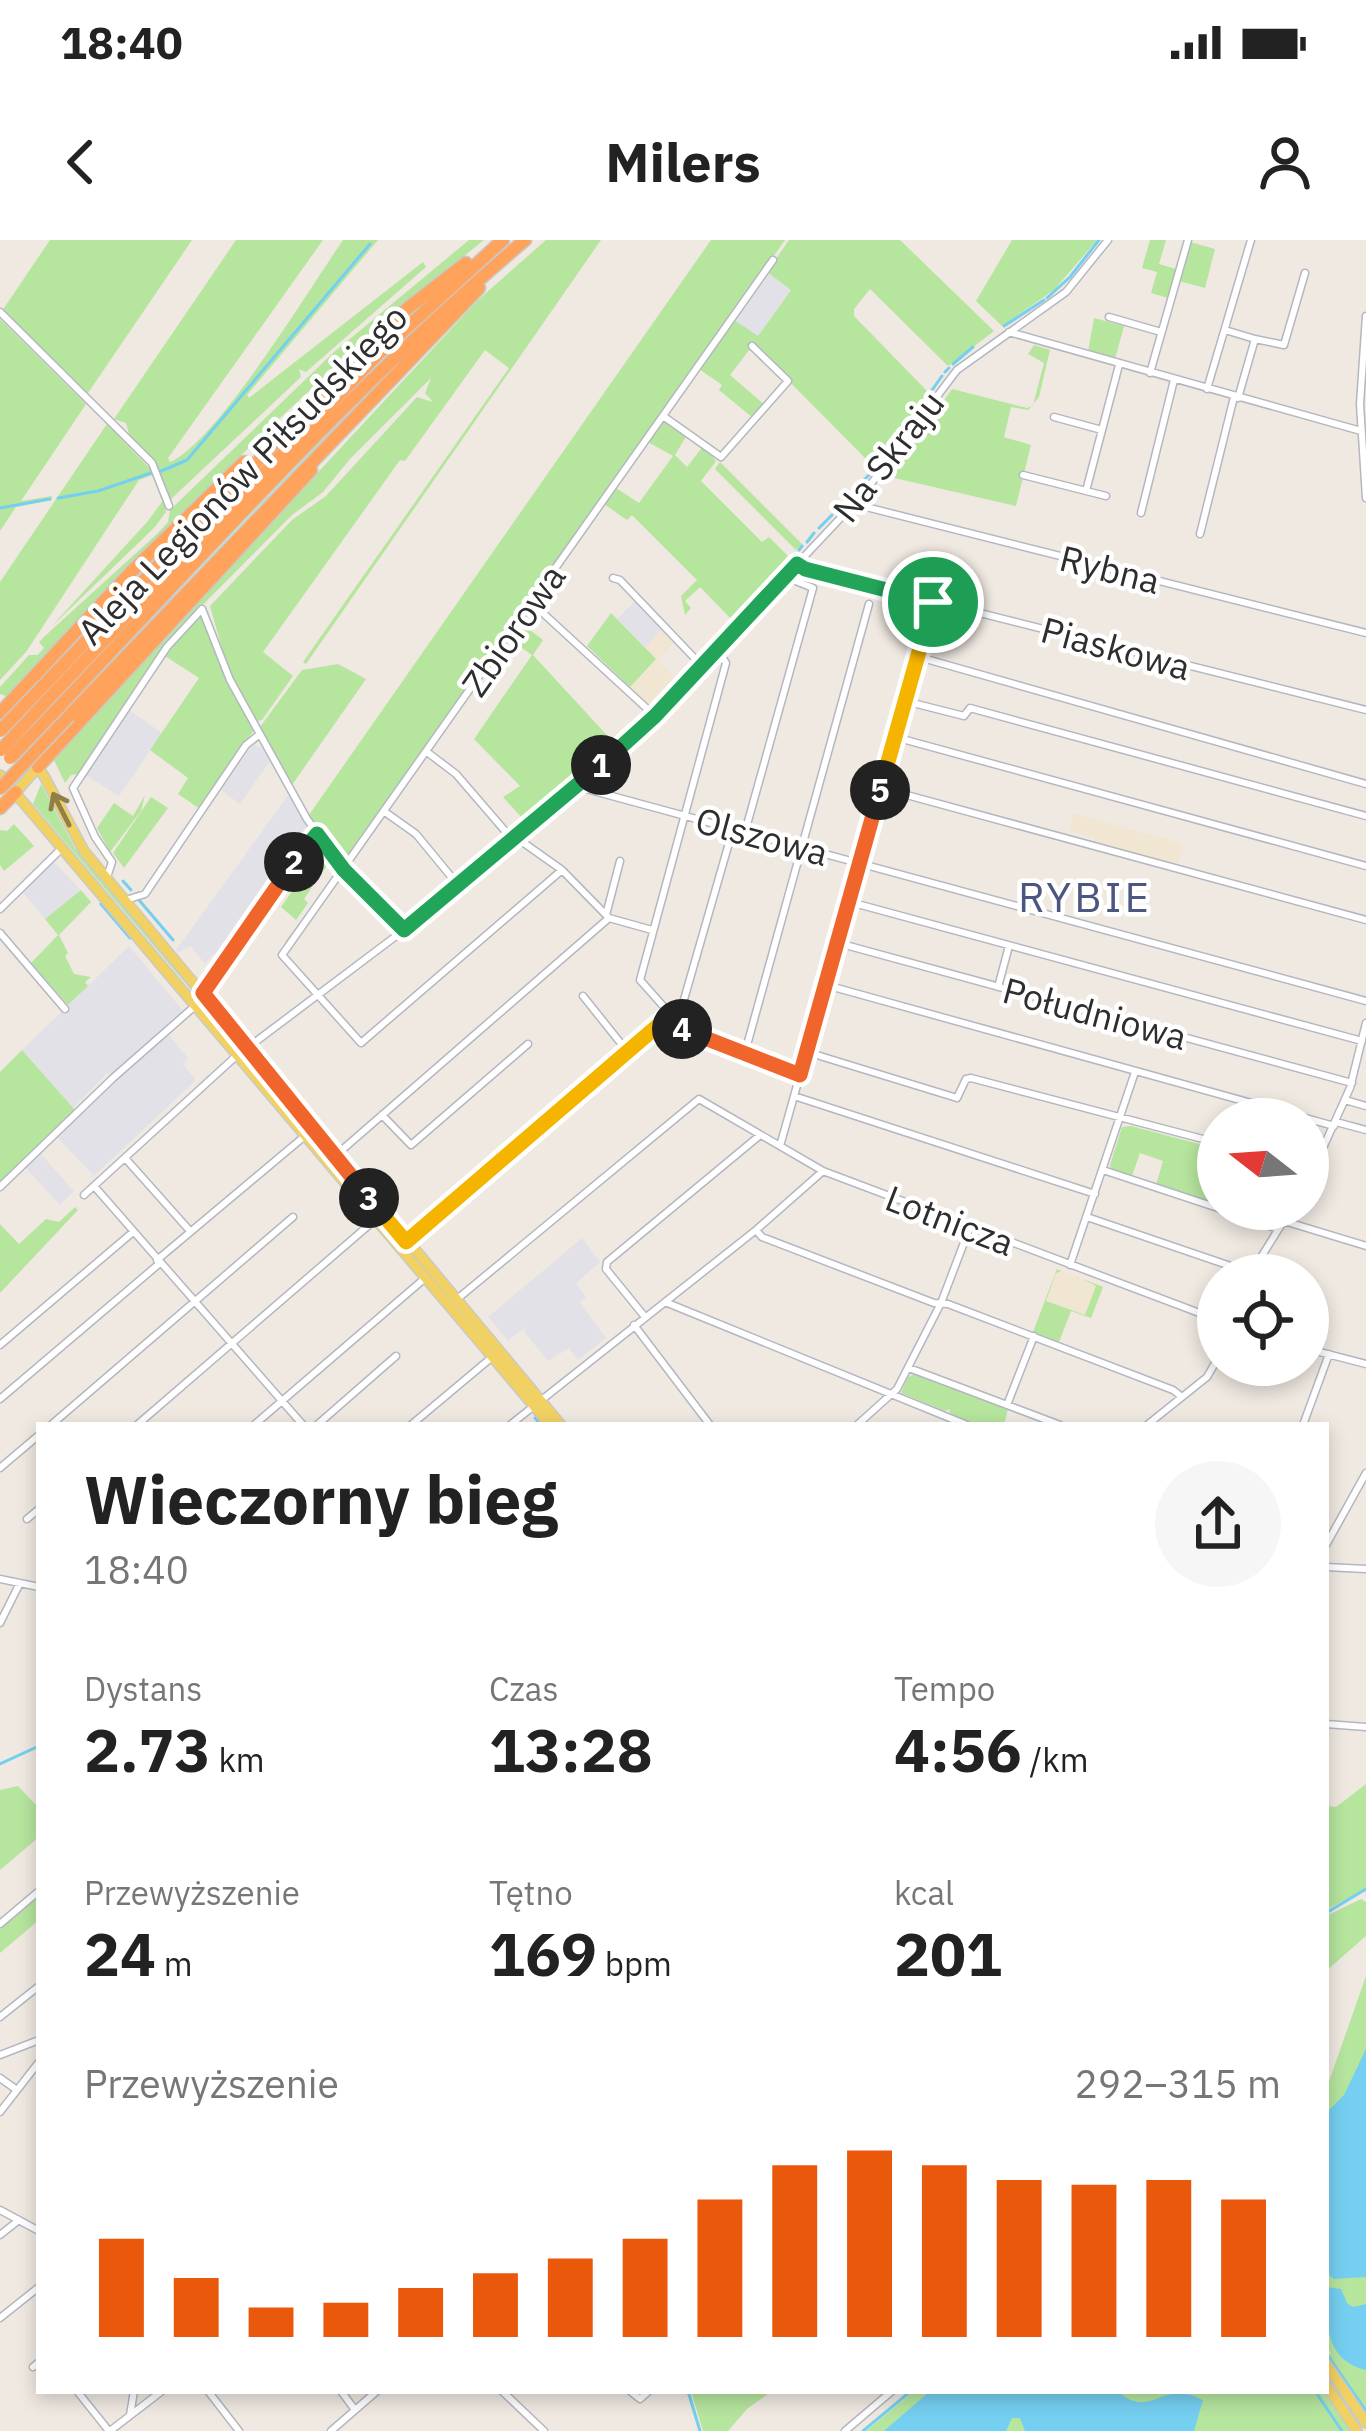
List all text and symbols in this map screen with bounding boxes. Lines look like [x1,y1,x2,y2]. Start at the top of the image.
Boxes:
text: 18:40 [60,13,183,71]
text: Milers [605,127,761,197]
icon: back [48,129,114,195]
icon: person [1252,129,1318,195]
street label: Aleja Legionów Piłsudskiego [67,294,417,654]
street label: Na Skraju [822,381,954,531]
street label: Rybna [1055,534,1165,604]
pin [882,551,984,653]
street label: Zbiorowa [451,555,575,705]
icon: arrive [900,569,966,635]
street label: Piaskowa [1036,606,1196,690]
pin: 1 [571,735,631,795]
text: 1 [591,743,611,786]
pin: 5 [850,760,910,820]
text: 5 [870,768,890,811]
one-way arrow [49,792,72,827]
street label: Olszowa [691,796,833,876]
pin: 2 [264,832,324,892]
text: 2 [284,840,304,883]
district label: RYBIE [1018,869,1152,924]
street label: Południowa [998,966,1192,1060]
pin: 4 [652,999,712,1059]
text: 4 [672,1007,692,1050]
north arrow [1197,1098,1329,1230]
map controls [1197,1098,1329,1386]
pin: 3 [339,1168,399,1228]
street label: Lotnicza [879,1174,1021,1266]
text: 3 [359,1176,379,1219]
button: locate [1197,1254,1329,1386]
text: Wieczorny bieg [84,1456,558,1542]
button: share [1155,1461,1281,1587]
text: 18:40 [84,1544,189,1595]
text: Dystans [84,1667,202,1710]
text: Czas [489,1667,559,1710]
text: Tempo [894,1667,995,1710]
text: 2.73 [84,1710,211,1789]
text: 13:28 [489,1710,653,1789]
text: 4:56 [894,1710,1022,1789]
text: km [211,1738,265,1781]
text: /km [1022,1738,1088,1781]
text: Przewyższenie [84,1871,300,1914]
text: Tętno [489,1871,573,1914]
text: kcal [894,1871,954,1914]
text: 24 [84,1914,156,1993]
text: 169 [489,1914,597,1993]
text: 201 [894,1914,1002,1993]
text: m [156,1942,193,1985]
text: bpm [597,1942,672,1985]
text: Przewyższenie [84,2058,339,2109]
text: 292–315 m [1074,2058,1281,2109]

